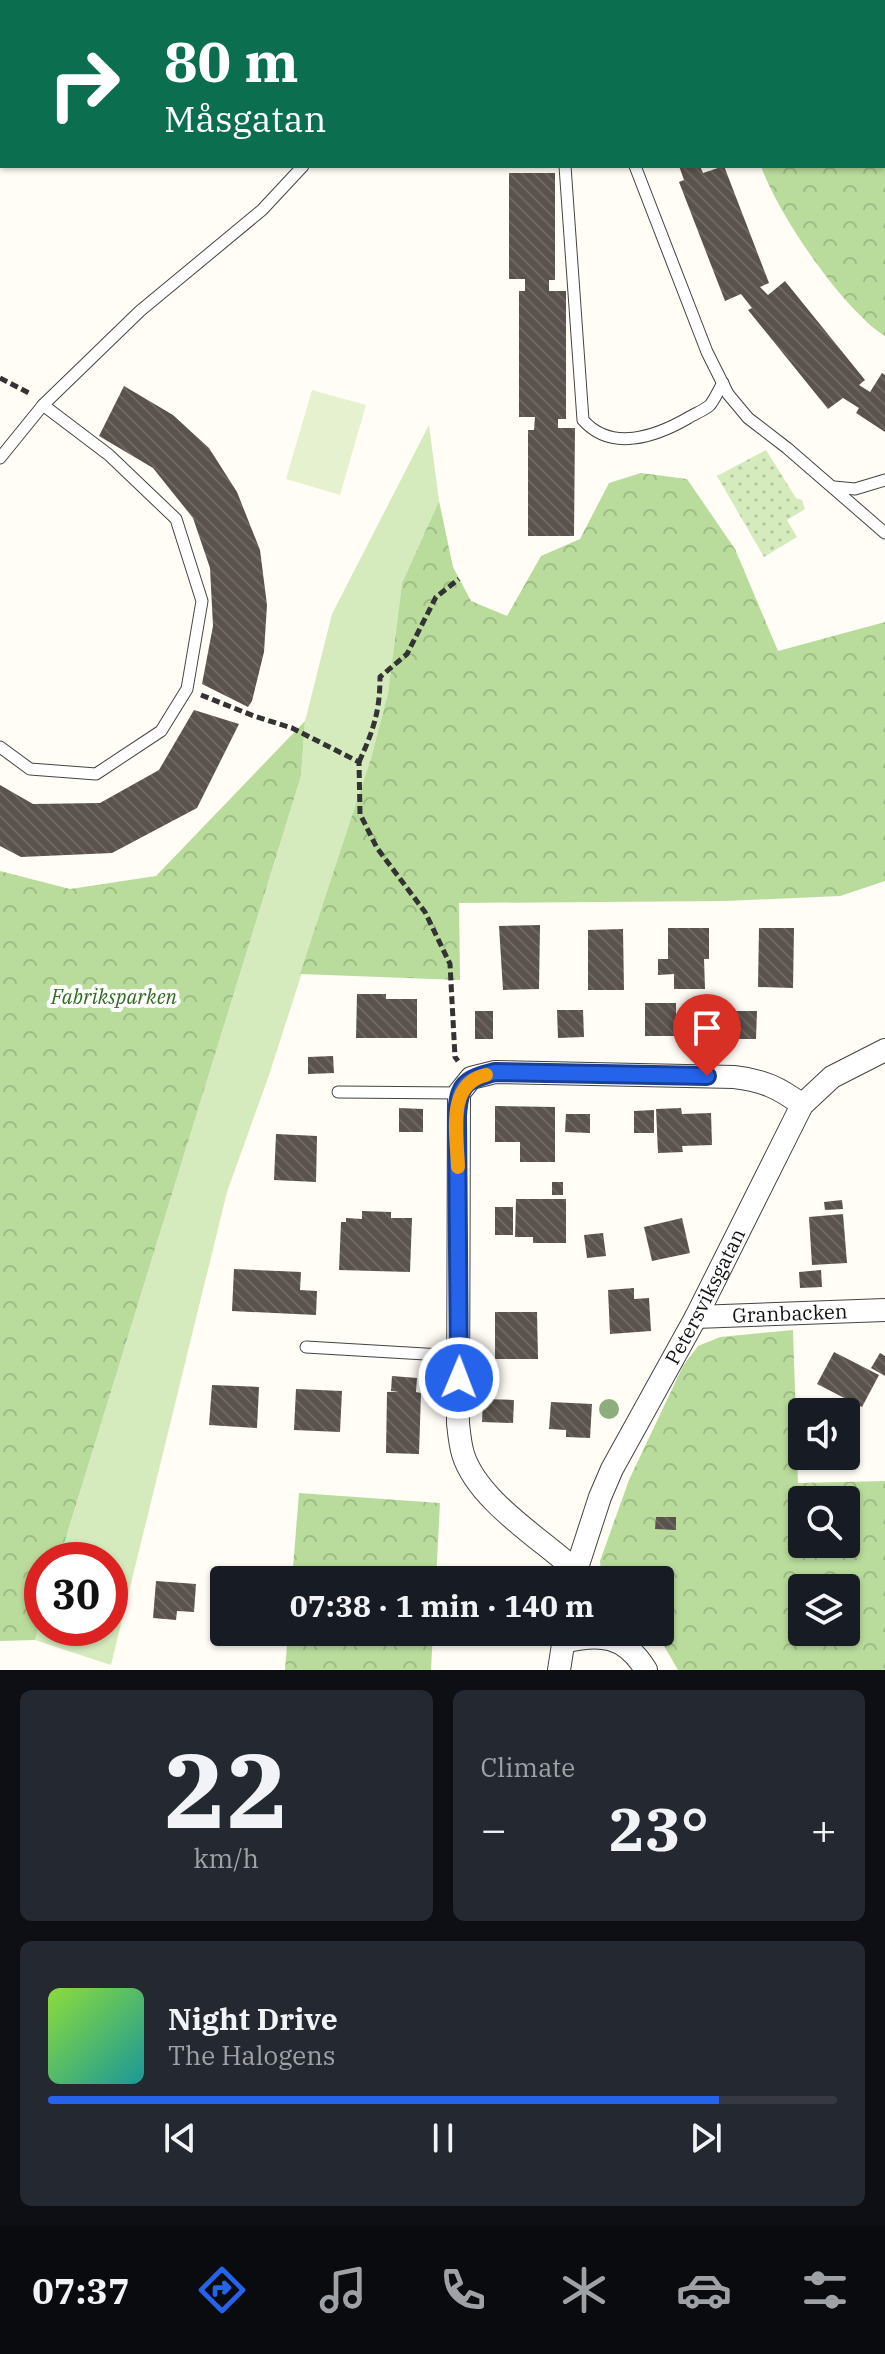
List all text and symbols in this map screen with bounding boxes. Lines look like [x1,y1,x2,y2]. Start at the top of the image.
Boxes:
text: 80 m [164,25,299,97]
icon: right [32,32,136,136]
text: Måsgatan [164,95,326,142]
park label: Fabriksparken [50,983,178,1010]
pin [673,994,741,1076]
icon: arrive [685,1006,729,1050]
street label: Petersviksgatan [658,1223,751,1369]
street label: Granbacken [732,1297,848,1329]
position arrow [417,1336,501,1420]
map controls [788,1398,860,1646]
button: sound [788,1398,860,1470]
button: search [788,1486,860,1558]
speed limit sign: 30 [24,1542,128,1646]
button: layers [788,1574,860,1646]
text: 07:38 · 1 min · 140 m [290,1586,594,1625]
text: 22 [164,1721,289,1857]
text: Climate [481,1750,575,1784]
text: 23° [609,1789,709,1868]
text: − [481,1800,507,1857]
text: + [811,1800,837,1857]
text: km/h [193,1841,259,1875]
text: Night Drive [168,1999,338,2038]
text: The Halogens [168,2038,336,2072]
icon: previous [158,2116,202,2160]
icon: pause [421,2116,465,2160]
icon: next [684,2116,728,2160]
icon: directions [194,2262,250,2318]
icon: music [315,2262,371,2318]
icon: phone [435,2262,491,2318]
icon: climate [556,2262,612,2318]
icon: car [676,2262,732,2318]
icon: filters [797,2262,853,2318]
text: 07:37 [32,2267,130,2314]

